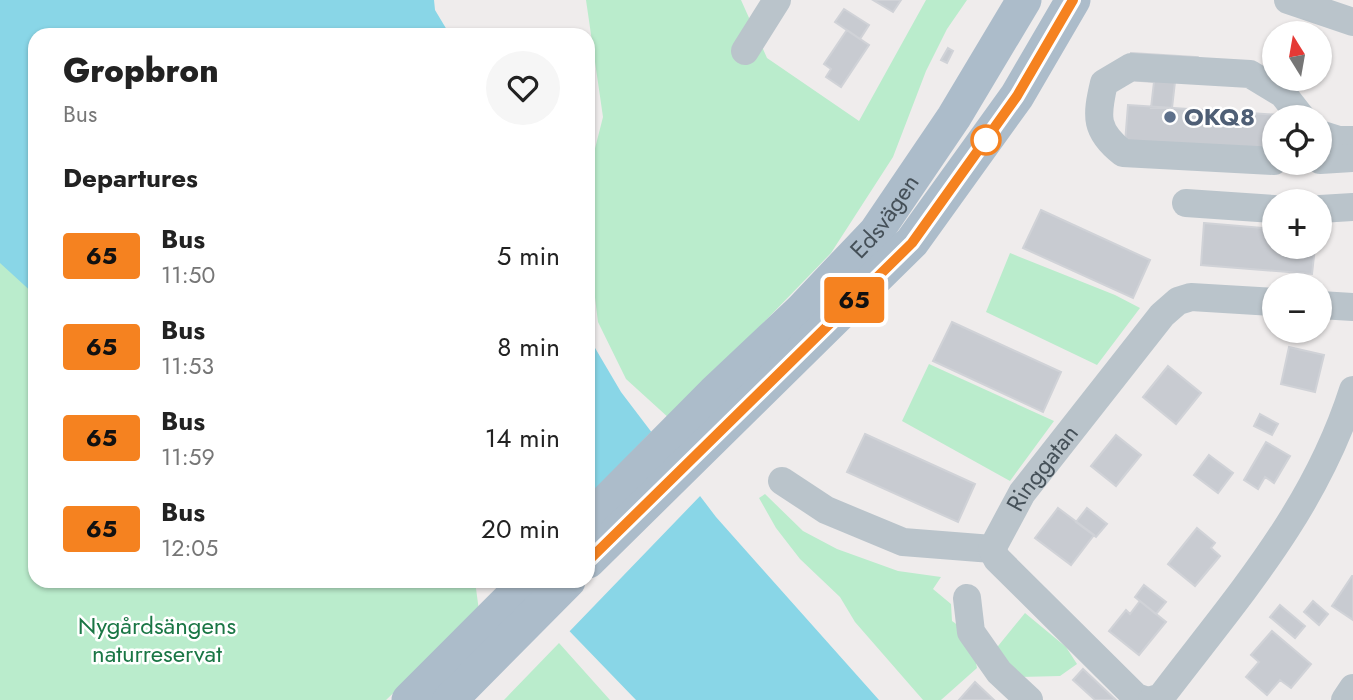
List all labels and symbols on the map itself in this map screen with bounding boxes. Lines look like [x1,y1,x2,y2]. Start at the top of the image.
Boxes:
north arrow [1262,21,1332,91]
place label: OKQ8 [1184,99,1255,134]
marker: OKQ8 [1162,109,1178,125]
unlabelled marker [971,125,1001,155]
street label: Edsvägen [842,167,927,266]
line badge: 65 [822,277,886,323]
street label: Ringgatan [997,417,1086,517]
park label: Nygårdsängens naturreservat [78,608,236,671]

